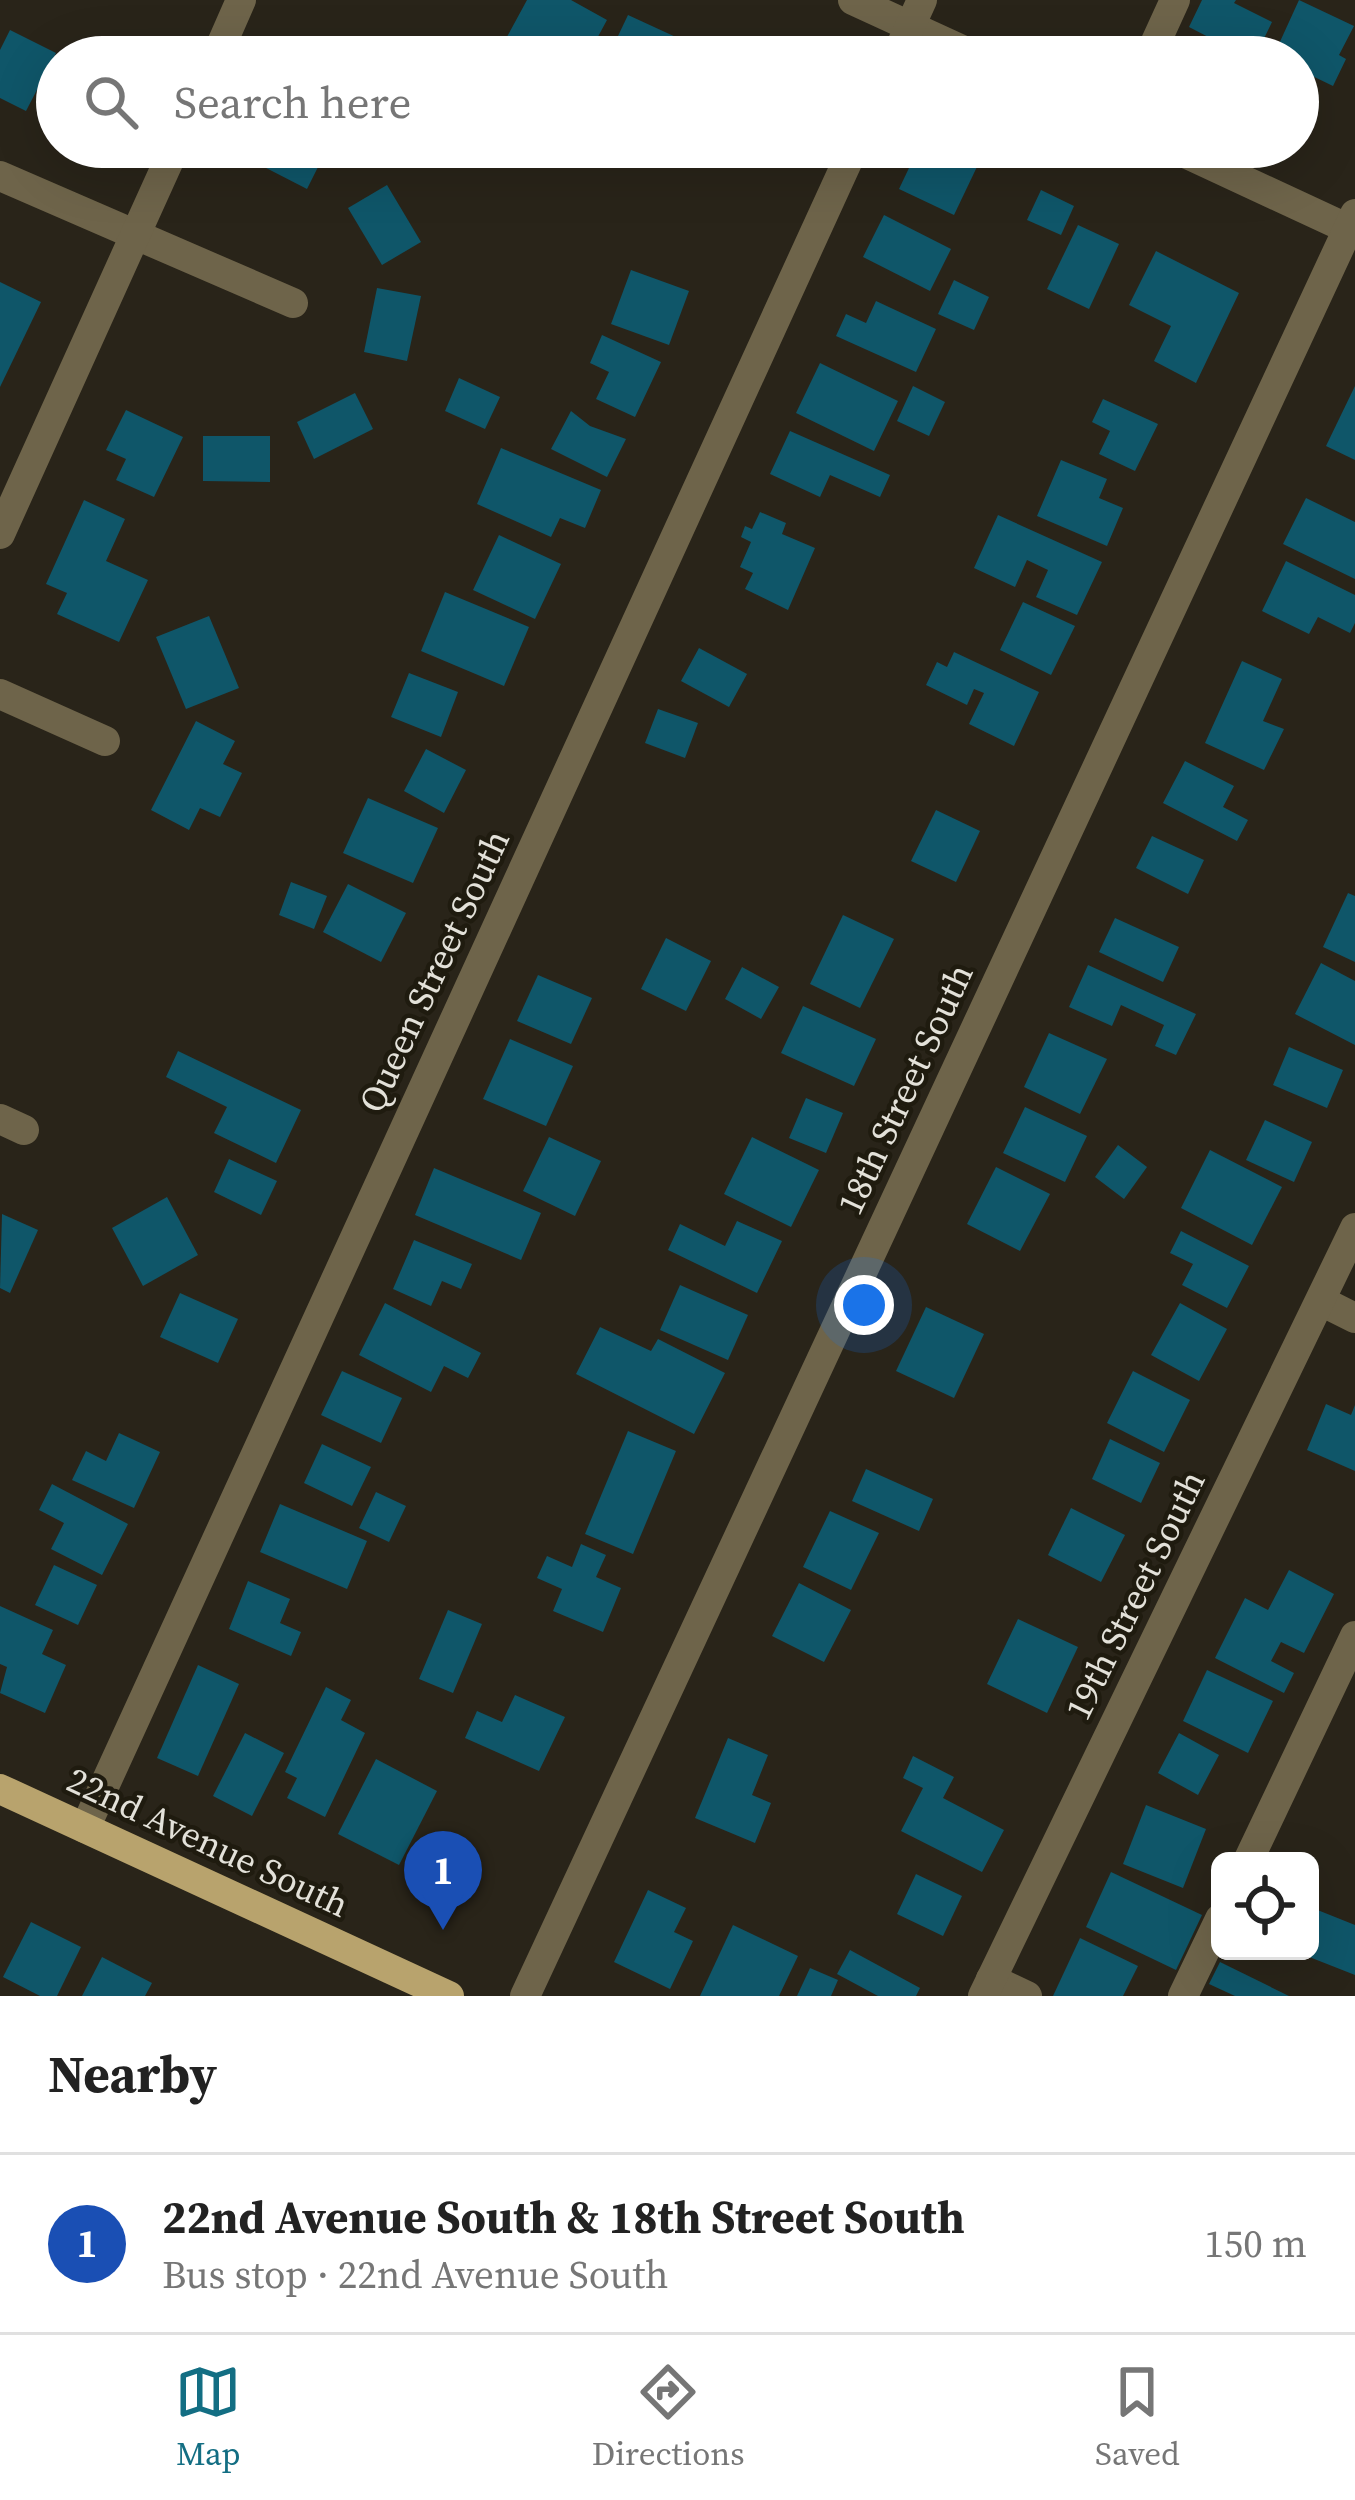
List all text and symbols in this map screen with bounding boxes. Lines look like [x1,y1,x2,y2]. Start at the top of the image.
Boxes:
search box [36,36,1319,168]
icon: search [78,69,144,135]
text: Search here [174,71,411,133]
street label: Queen Street South [347,822,521,1120]
street label: 18th Street South [825,956,985,1222]
your location [834,1275,894,1335]
street label: 19th Street South [1054,1462,1216,1728]
street label: 22nd Avenue South [59,1755,357,1929]
pin: 1 [404,1831,482,1930]
map controls [1211,1852,1319,1960]
button: locate [1211,1852,1319,1960]
text: Nearby [48,2039,217,2109]
text: 22nd Avenue South & 18th Street South [162,2186,965,2248]
text: 1 [76,2217,98,2270]
text: 150 m [1204,2217,1307,2270]
text: Bus stop · 22nd Avenue South [162,2248,669,2301]
tab: Map [175,2359,241,2476]
tab: Directions [592,2359,745,2476]
tab: Saved [1095,2359,1180,2476]

